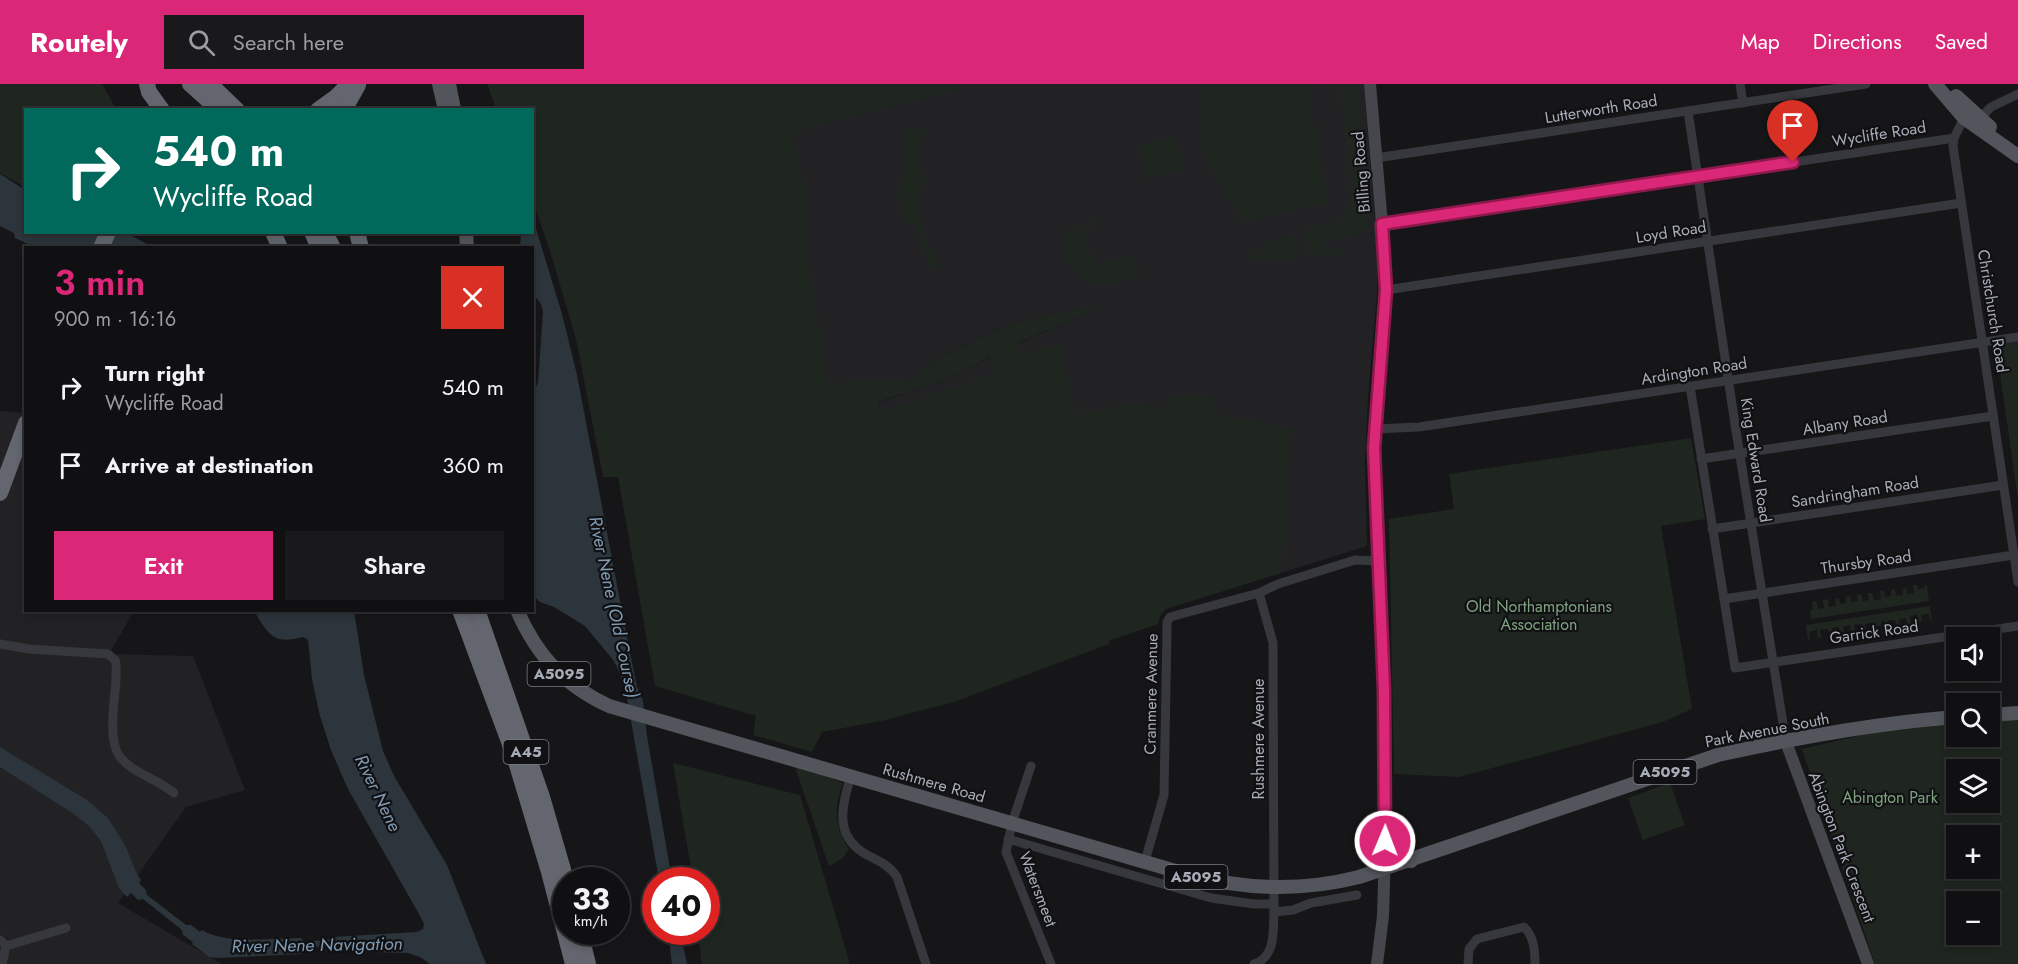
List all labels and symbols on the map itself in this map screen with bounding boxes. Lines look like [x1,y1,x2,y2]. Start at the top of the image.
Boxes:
street label: Lutterworth Road [1543,89,1659,129]
pin [1767,100,1818,162]
street label: Wycliffe Road [1830,115,1928,153]
street label: Billing Road [1346,130,1376,214]
street label: Loyd Road [1634,215,1708,249]
street label: Christchurch Road [1972,248,2014,374]
street label: Ardington Road [1639,351,1749,391]
street label: King Edward Road [1735,396,1777,524]
street label: Albany Road [1801,405,1889,441]
street label: Sandringham Road [1789,471,1921,513]
water label: River Nene (Old Course) [582,514,646,700]
street label: Thursby Road [1819,544,1913,580]
park label: Old Northamptonians Association [1466,595,1612,636]
street label: Garrick Road [1828,614,1920,650]
street label: Cranmere Avenue [1138,633,1164,755]
road number: A5095 [528,662,590,686]
street label: Rushmere Avenue [1247,678,1270,800]
street label: Park Avenue South [1703,707,1831,753]
road number: A45 [504,740,548,764]
water label: River Nene [348,750,408,836]
street label: Rushmere Road [880,757,988,809]
road number: A5095 [1634,760,1696,784]
street label: Abington Park Crescent [1803,768,1881,926]
park label: Abington Park [1842,786,1939,809]
position arrow [1353,809,1417,873]
street label: Watersmeet [1013,848,1063,930]
road number: A5095 [1164,865,1228,889]
speed limit sign: 40 [642,867,720,945]
water label: River Nene Navigation [231,931,403,959]

